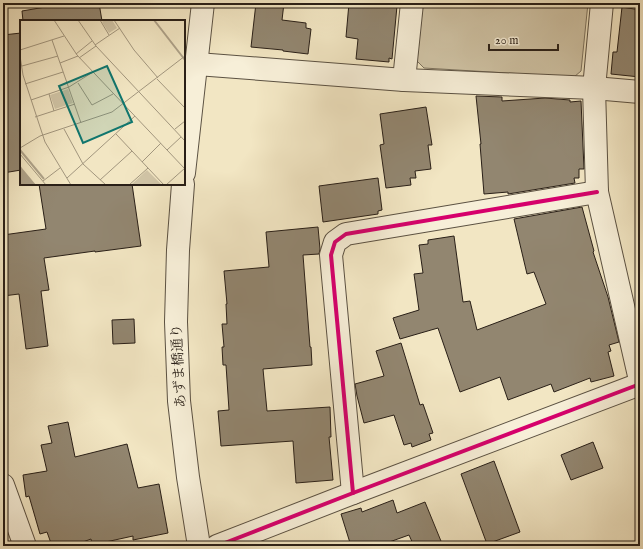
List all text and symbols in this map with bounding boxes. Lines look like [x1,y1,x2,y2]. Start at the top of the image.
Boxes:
inset map [20,20,185,185]
scale bar [489,26,558,52]
text: 20 m [495,33,518,48]
street label: あずま橋通り [168,324,190,408]

